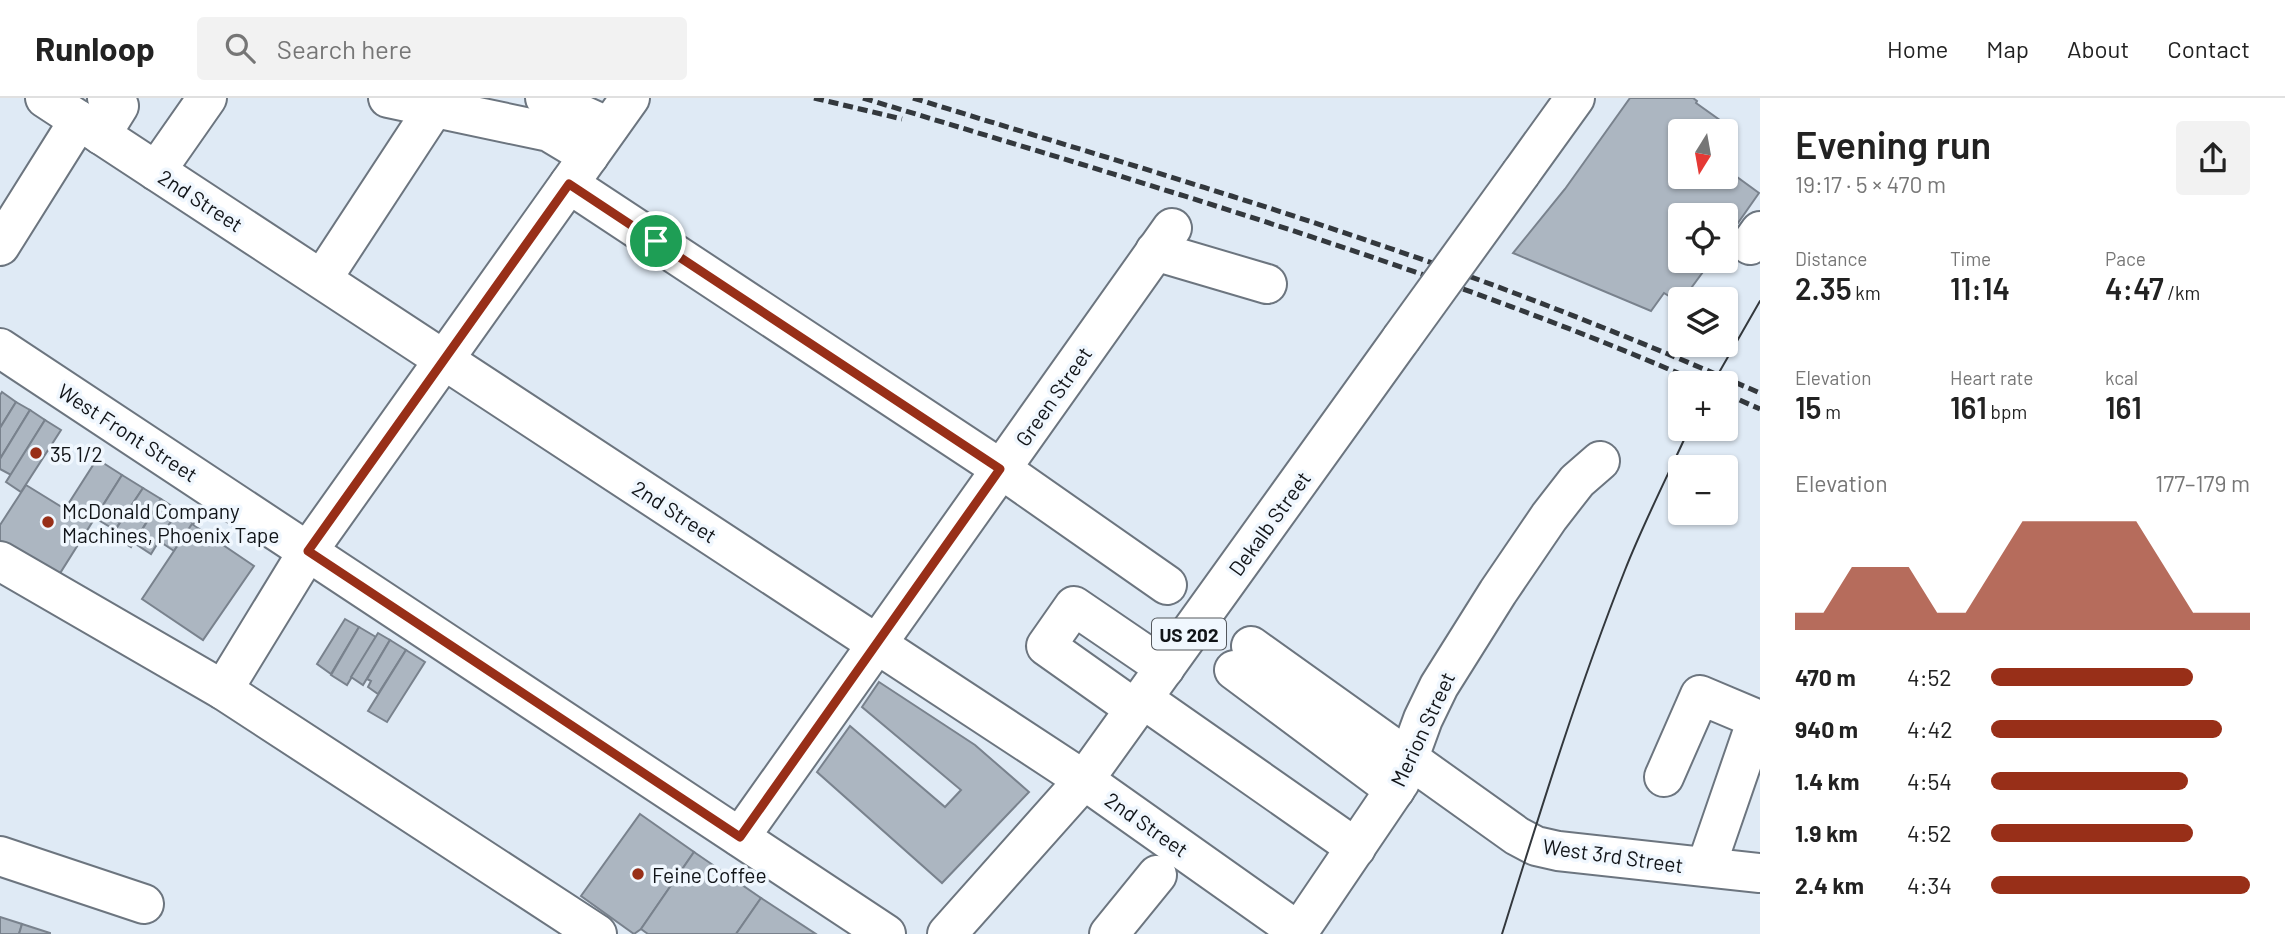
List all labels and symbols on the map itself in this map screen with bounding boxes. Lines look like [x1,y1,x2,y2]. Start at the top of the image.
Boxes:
north arrow [1668,119,1738,189]
street label: 2nd Street [154,164,248,236]
pin [626,211,686,271]
street label: Green Street [1010,341,1096,451]
street label: West Front Street [53,378,203,486]
place label: 35 1/2 [50,441,103,466]
marker: 35 1/2 [28,445,44,461]
street label: Dekalb Street [1223,466,1315,580]
street label: 2nd Street [628,475,722,547]
place label: McDonald Company Machines, Phoenix Tape [62,498,280,547]
marker: McDonald Company Machines, Phoenix Tape [40,514,56,530]
road number: US 202 [1152,618,1226,650]
street label: Merion Street [1385,668,1459,790]
street label: 2nd Street [1101,786,1193,862]
street label: West 3rd Street [1541,833,1685,877]
place label: Feine Coffee [652,862,767,887]
marker: Feine Coffee [630,866,646,882]

